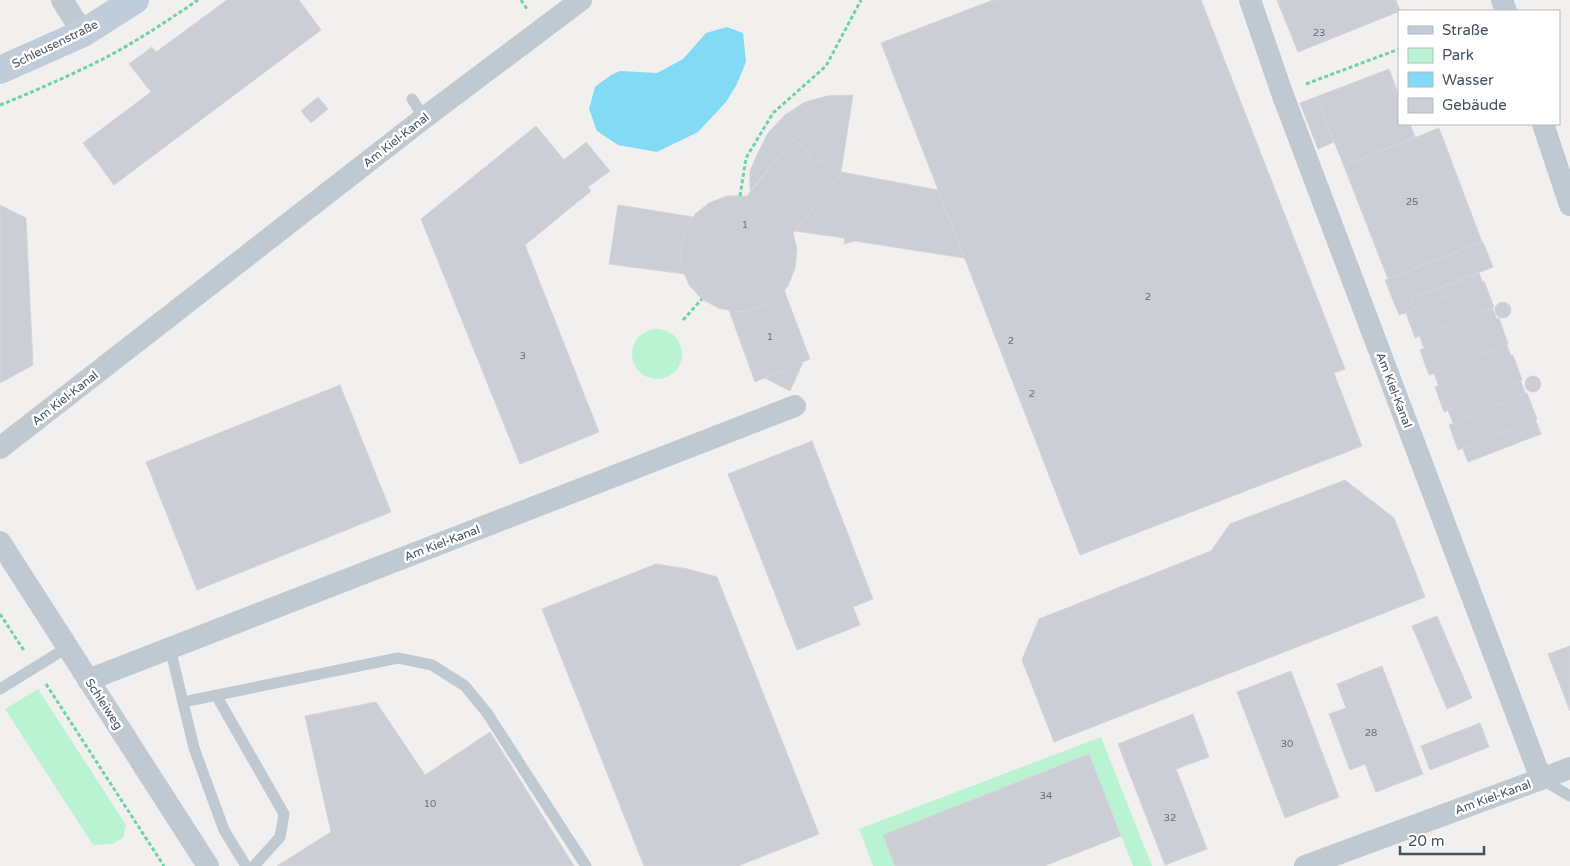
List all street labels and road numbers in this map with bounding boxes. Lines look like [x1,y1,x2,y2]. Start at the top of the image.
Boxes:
street label: Schleusenstraße [10,17,100,71]
street label: Am Kiel-Kanal [360,110,432,170]
street label: Am Kiel-Kanal [1373,350,1415,430]
street label: Am Kiel-Kanal [29,368,101,428]
street label: Am Kiel-Kanal [402,522,482,564]
street label: Schleiweg [82,676,126,732]
street label: Am Kiel-Kanal [1453,777,1533,817]

